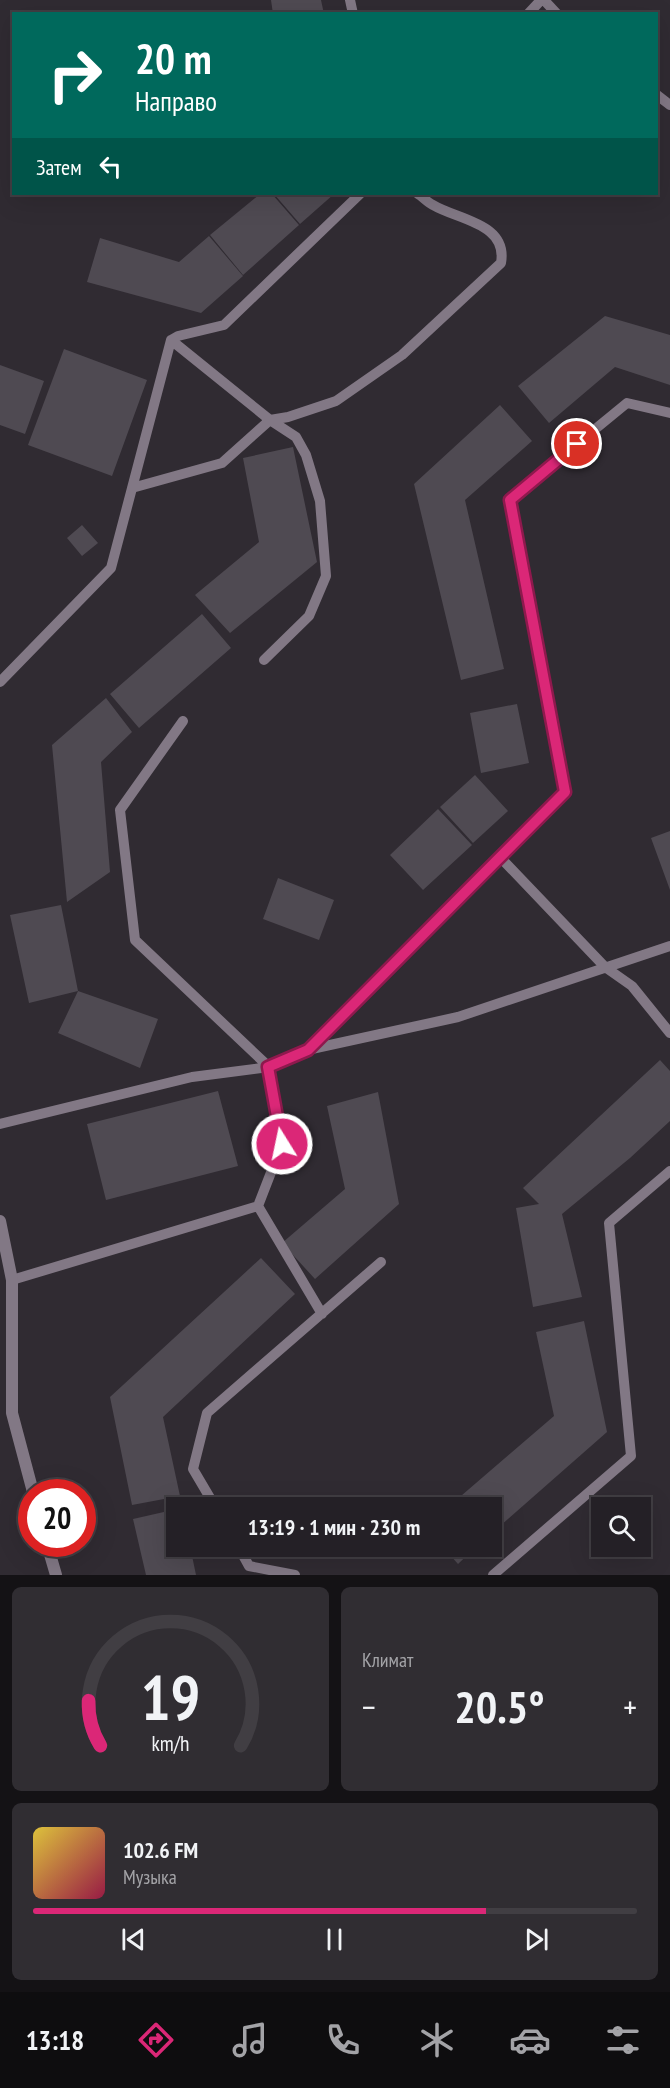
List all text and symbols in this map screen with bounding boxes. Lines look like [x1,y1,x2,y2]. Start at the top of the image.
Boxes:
text: 20 m [135,31,212,86]
icon: right [36,36,114,114]
text: Направо [135,84,217,118]
icon: left [94,150,127,183]
text: Затем [36,153,82,181]
pin [551,418,602,469]
icon: arrive [560,427,593,460]
position arrow [250,1112,314,1176]
speed limit sign: 20 [18,1479,96,1557]
map controls [591,1497,651,1557]
button: search [591,1497,651,1557]
text: 13:19 · 1 мин · 230 m [248,1513,420,1541]
text: Климат [362,1647,413,1673]
text: 19 [141,1656,200,1737]
text: 20.5° [454,1677,545,1735]
text: − [362,1685,376,1728]
text: + [623,1685,637,1728]
text: km/h [151,1729,190,1757]
text: 102.6 FM [123,1836,198,1864]
text: Музыка [123,1864,177,1890]
icon: previous [117,1923,150,1956]
icon: pause [318,1923,351,1956]
icon: next [520,1923,553,1956]
icon: directions [135,2019,177,2061]
icon: music [229,2019,271,2061]
icon: phone [322,2019,364,2061]
icon: climate [416,2019,458,2061]
icon: car [509,2019,551,2061]
icon: filters [602,2019,644,2061]
text: 13:18 [26,2023,84,2057]

